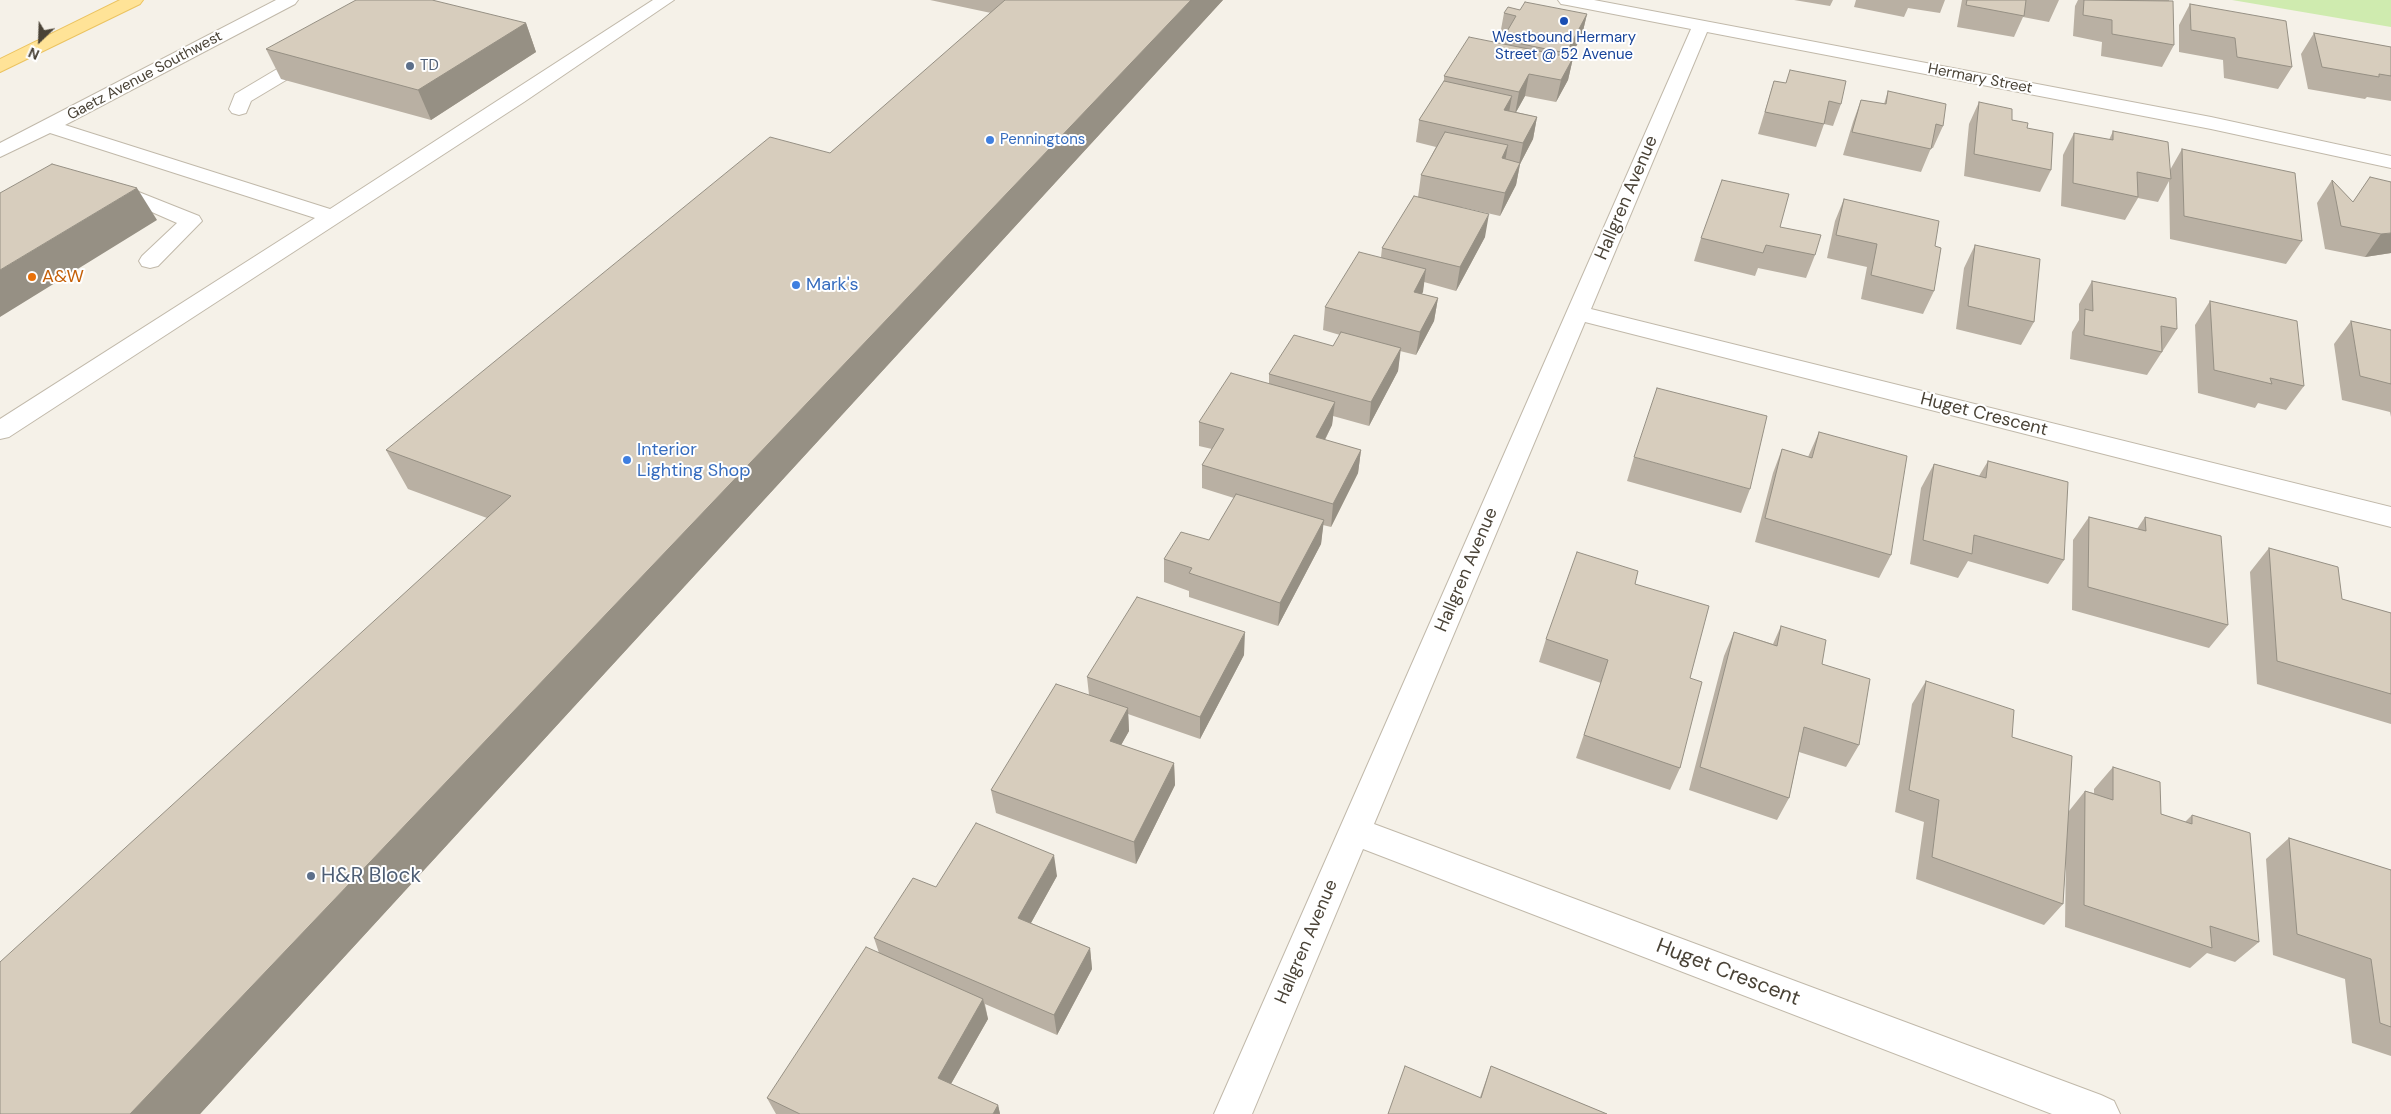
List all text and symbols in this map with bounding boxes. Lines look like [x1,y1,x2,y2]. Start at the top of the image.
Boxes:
north arrow [15,15,65,65]
marker: Westbound Hermary Street @ 52 Avenue [1558,15,1570,27]
street label: Gaetz Avenue Southwest [64,27,226,125]
place label: Westbound Hermary Street @ 52 Avenue [1492,29,1636,64]
text: N [26,43,42,64]
place label: TD [420,57,439,75]
marker: TD [404,60,416,72]
street label: Hermary Street [1926,60,2034,98]
place label: Penningtons [1000,131,1085,149]
street label: Hallgren Avenue [1591,133,1663,263]
marker: Penningtons [984,134,996,146]
place label: A&W [42,266,84,288]
marker: A&W [26,271,38,283]
place label: Mark's [806,274,859,296]
marker: Mark's [790,279,802,291]
street label: Huget Crescent [1918,389,2050,441]
place label: Interior Lighting Shop [637,439,750,482]
marker: Interior Lighting Shop [621,454,633,466]
street label: Hallgren Avenue [1431,505,1503,635]
place label: H&R Block [321,863,421,889]
marker: H&R Block [305,870,317,882]
street label: Hallgren Avenue [1271,877,1343,1007]
street label: Huget Crescent [1652,934,1804,1012]

